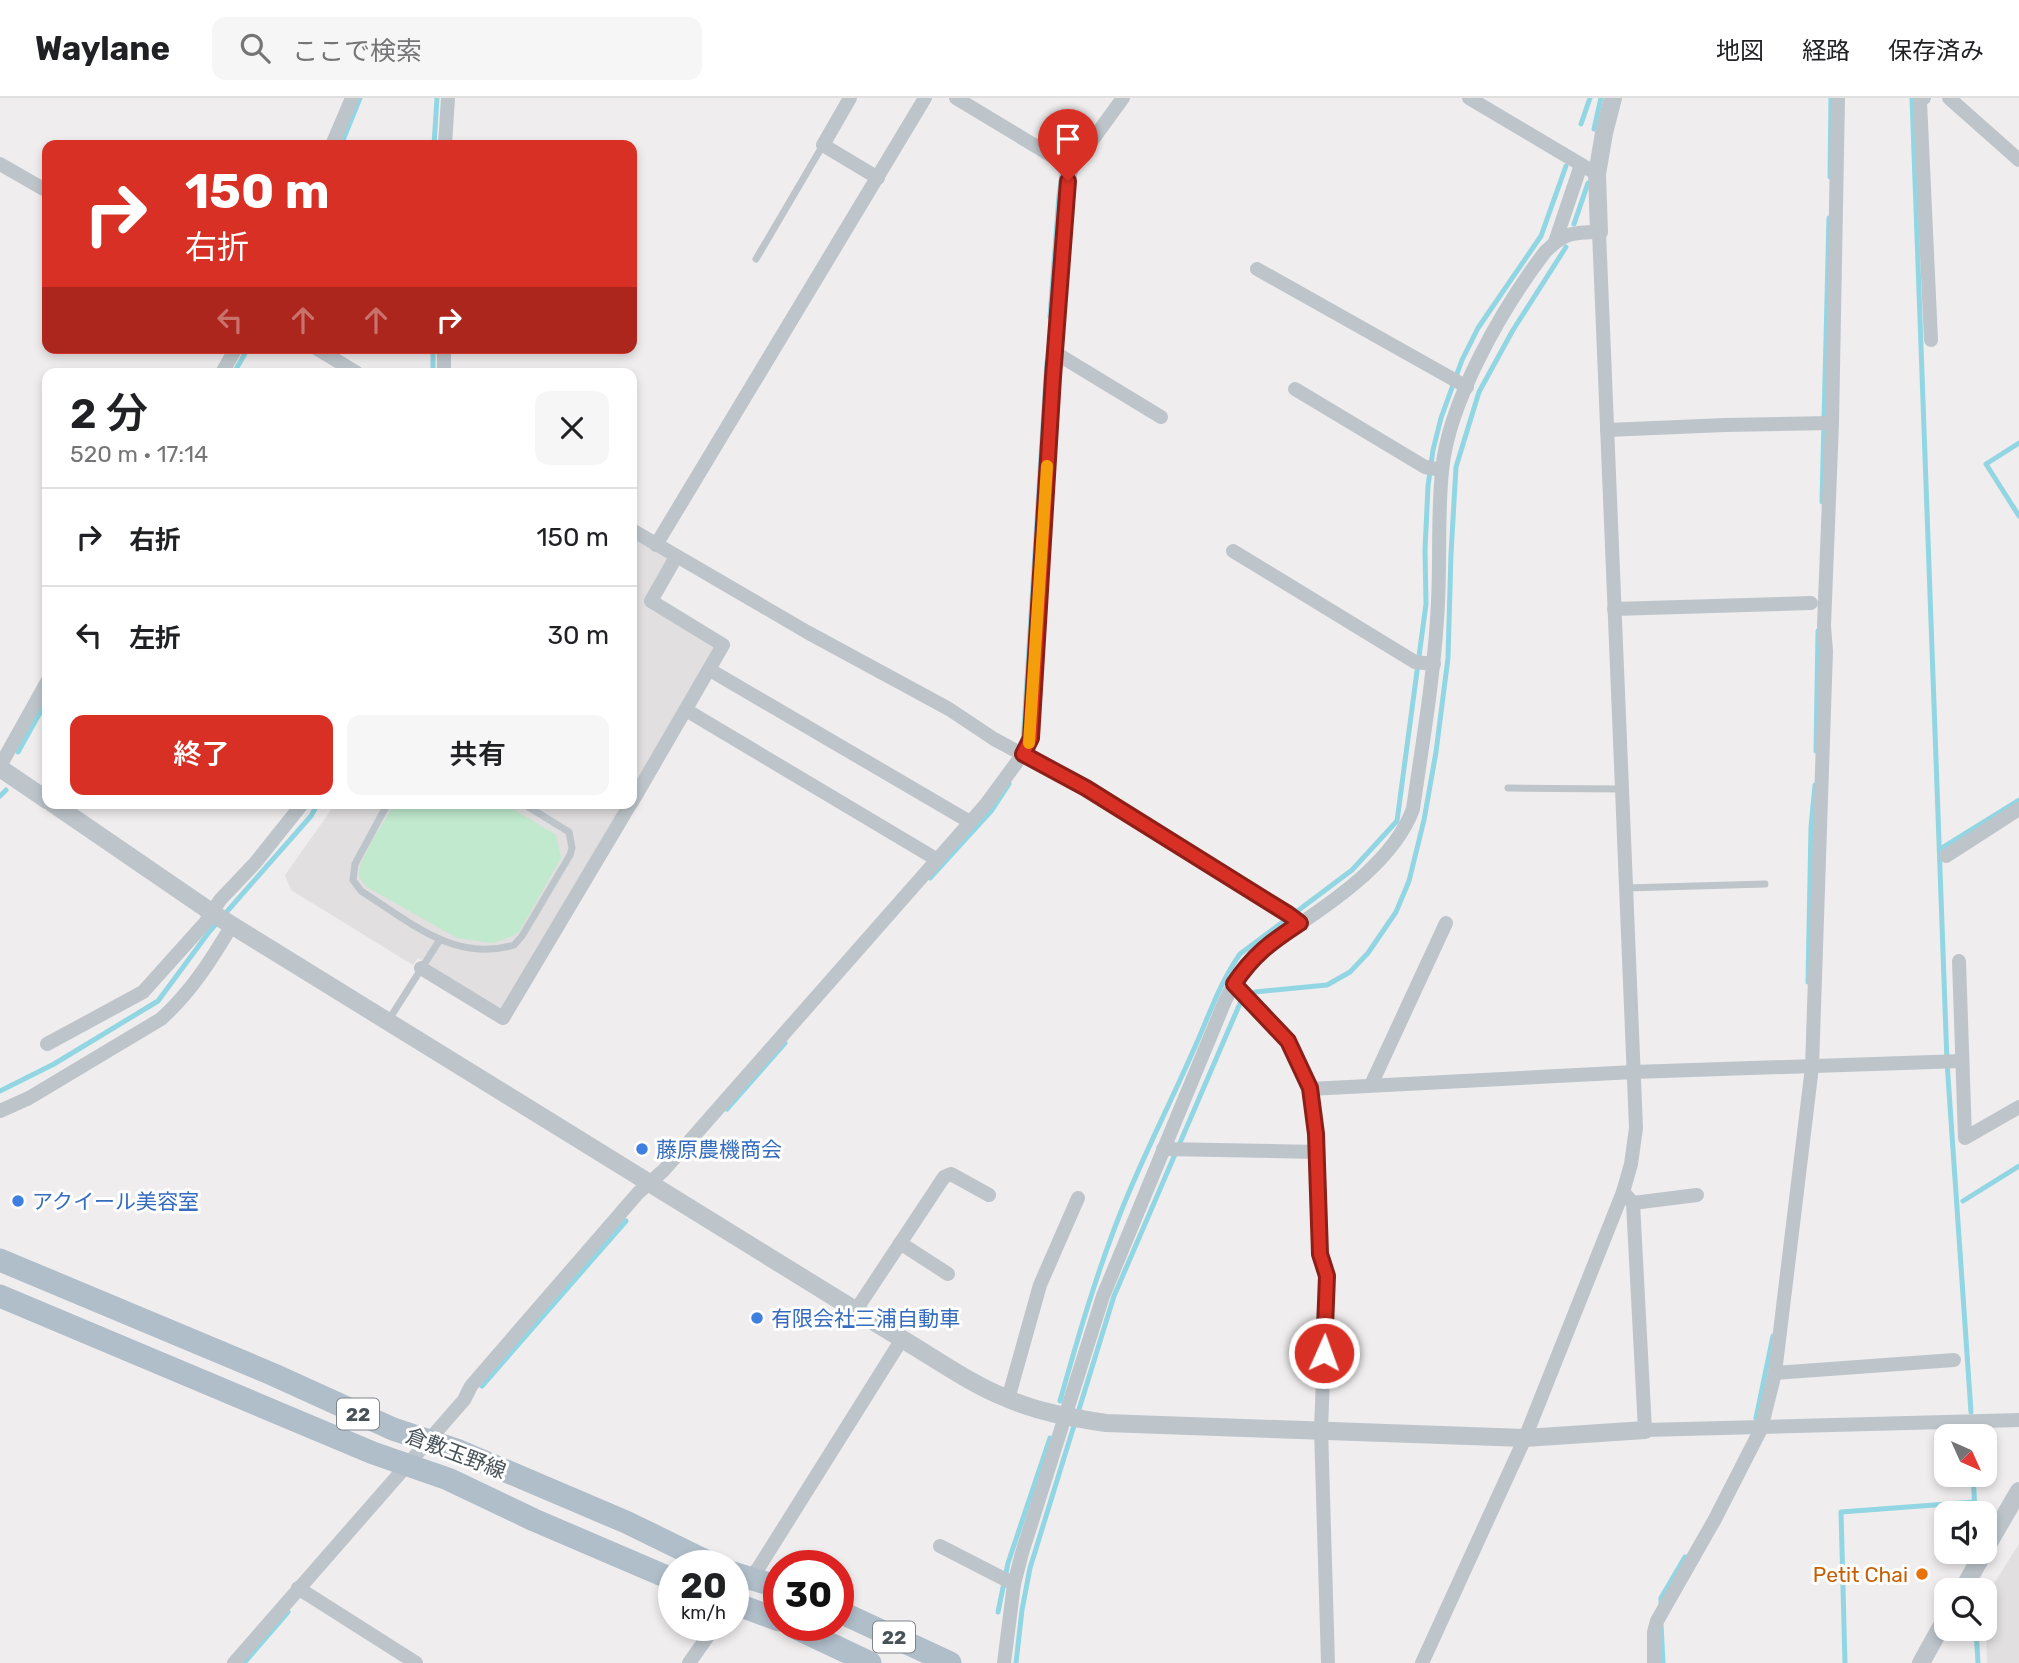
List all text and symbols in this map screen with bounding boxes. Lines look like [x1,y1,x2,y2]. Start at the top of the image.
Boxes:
search box [212,17,702,80]
text: Waylane [35,29,170,68]
icon: search [236,29,274,67]
text: ここで検索 [292,36,422,67]
text: 地図 [1716,37,1764,65]
text: 経路 [1802,37,1850,65]
text: 保存済み [1888,37,1984,65]
pin [1038,109,1098,181]
icon: arrive [1049,120,1087,158]
text: 150 m [185,162,330,220]
icon: right [70,168,161,259]
text: 右折 [185,228,249,266]
icon: left [211,301,249,339]
icon: ahead [284,301,322,339]
icon: ahead [357,301,395,339]
icon: right [430,301,468,339]
text: 2 分 [70,389,148,439]
button: close [535,391,609,465]
text: 520 m · 17:14 [70,440,208,468]
icon: right [70,518,108,556]
text: 150 m [536,522,609,553]
text: 右折 [129,525,181,556]
icon: left [70,616,108,654]
text: 30 m [547,620,609,651]
text: 左折 [129,623,181,654]
button: 終了 [70,715,333,795]
button: 共有 [347,715,609,795]
place label: 藤原農機商会 [656,1137,782,1162]
marker: 藤原農機商会 [634,1141,650,1157]
place label: アクイール美容室 [32,1189,199,1214]
marker: アクイール美容室 [10,1193,26,1209]
place label: 有限会社三浦自動車 [771,1306,960,1331]
marker: 有限会社三浦自動車 [749,1310,765,1326]
position arrow [1287,1316,1361,1390]
road number: 22 [337,1398,379,1430]
street label: 倉敷玉野線 [403,1423,509,1483]
north arrow [1934,1424,1997,1488]
map controls [1934,1424,1997,1641]
button: sound [1934,1501,1997,1564]
speed limit sign: 30 [763,1550,854,1641]
place label: Petit Chai [1813,1562,1908,1587]
text: 20 [680,1565,727,1607]
marker: Petit Chai [1914,1566,1930,1582]
button: search [1934,1578,1997,1641]
text: km/h [681,1602,726,1624]
road number: 22 [873,1622,915,1652]

